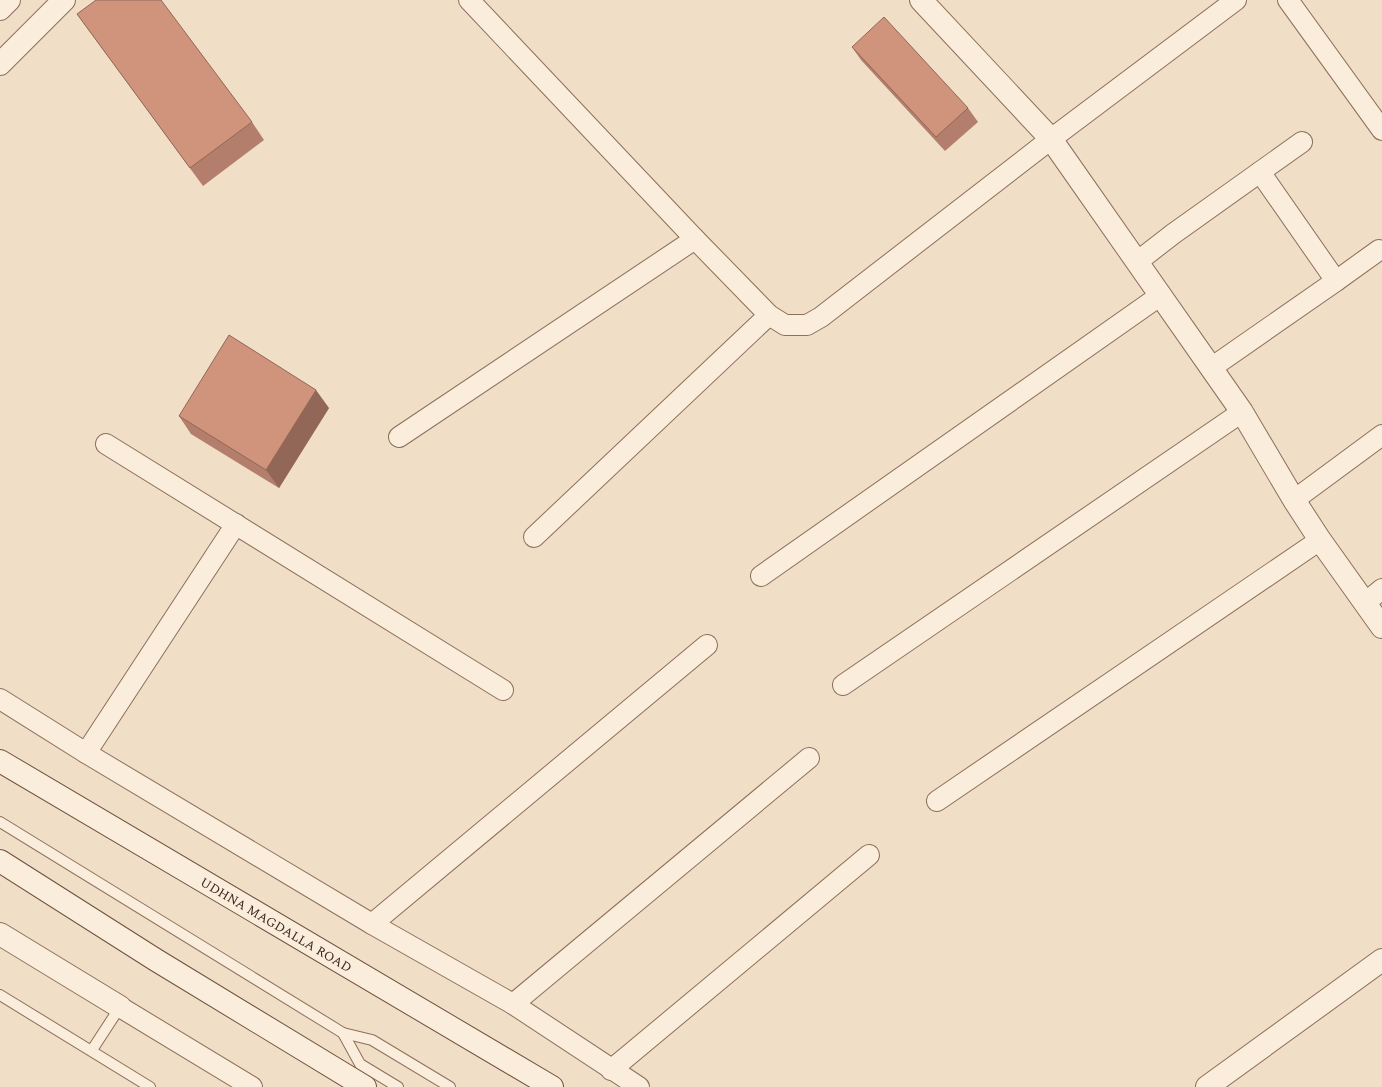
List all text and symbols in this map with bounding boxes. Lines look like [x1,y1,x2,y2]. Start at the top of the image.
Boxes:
street label: UDHNA MAGDALLA ROAD [196,872,355,978]

